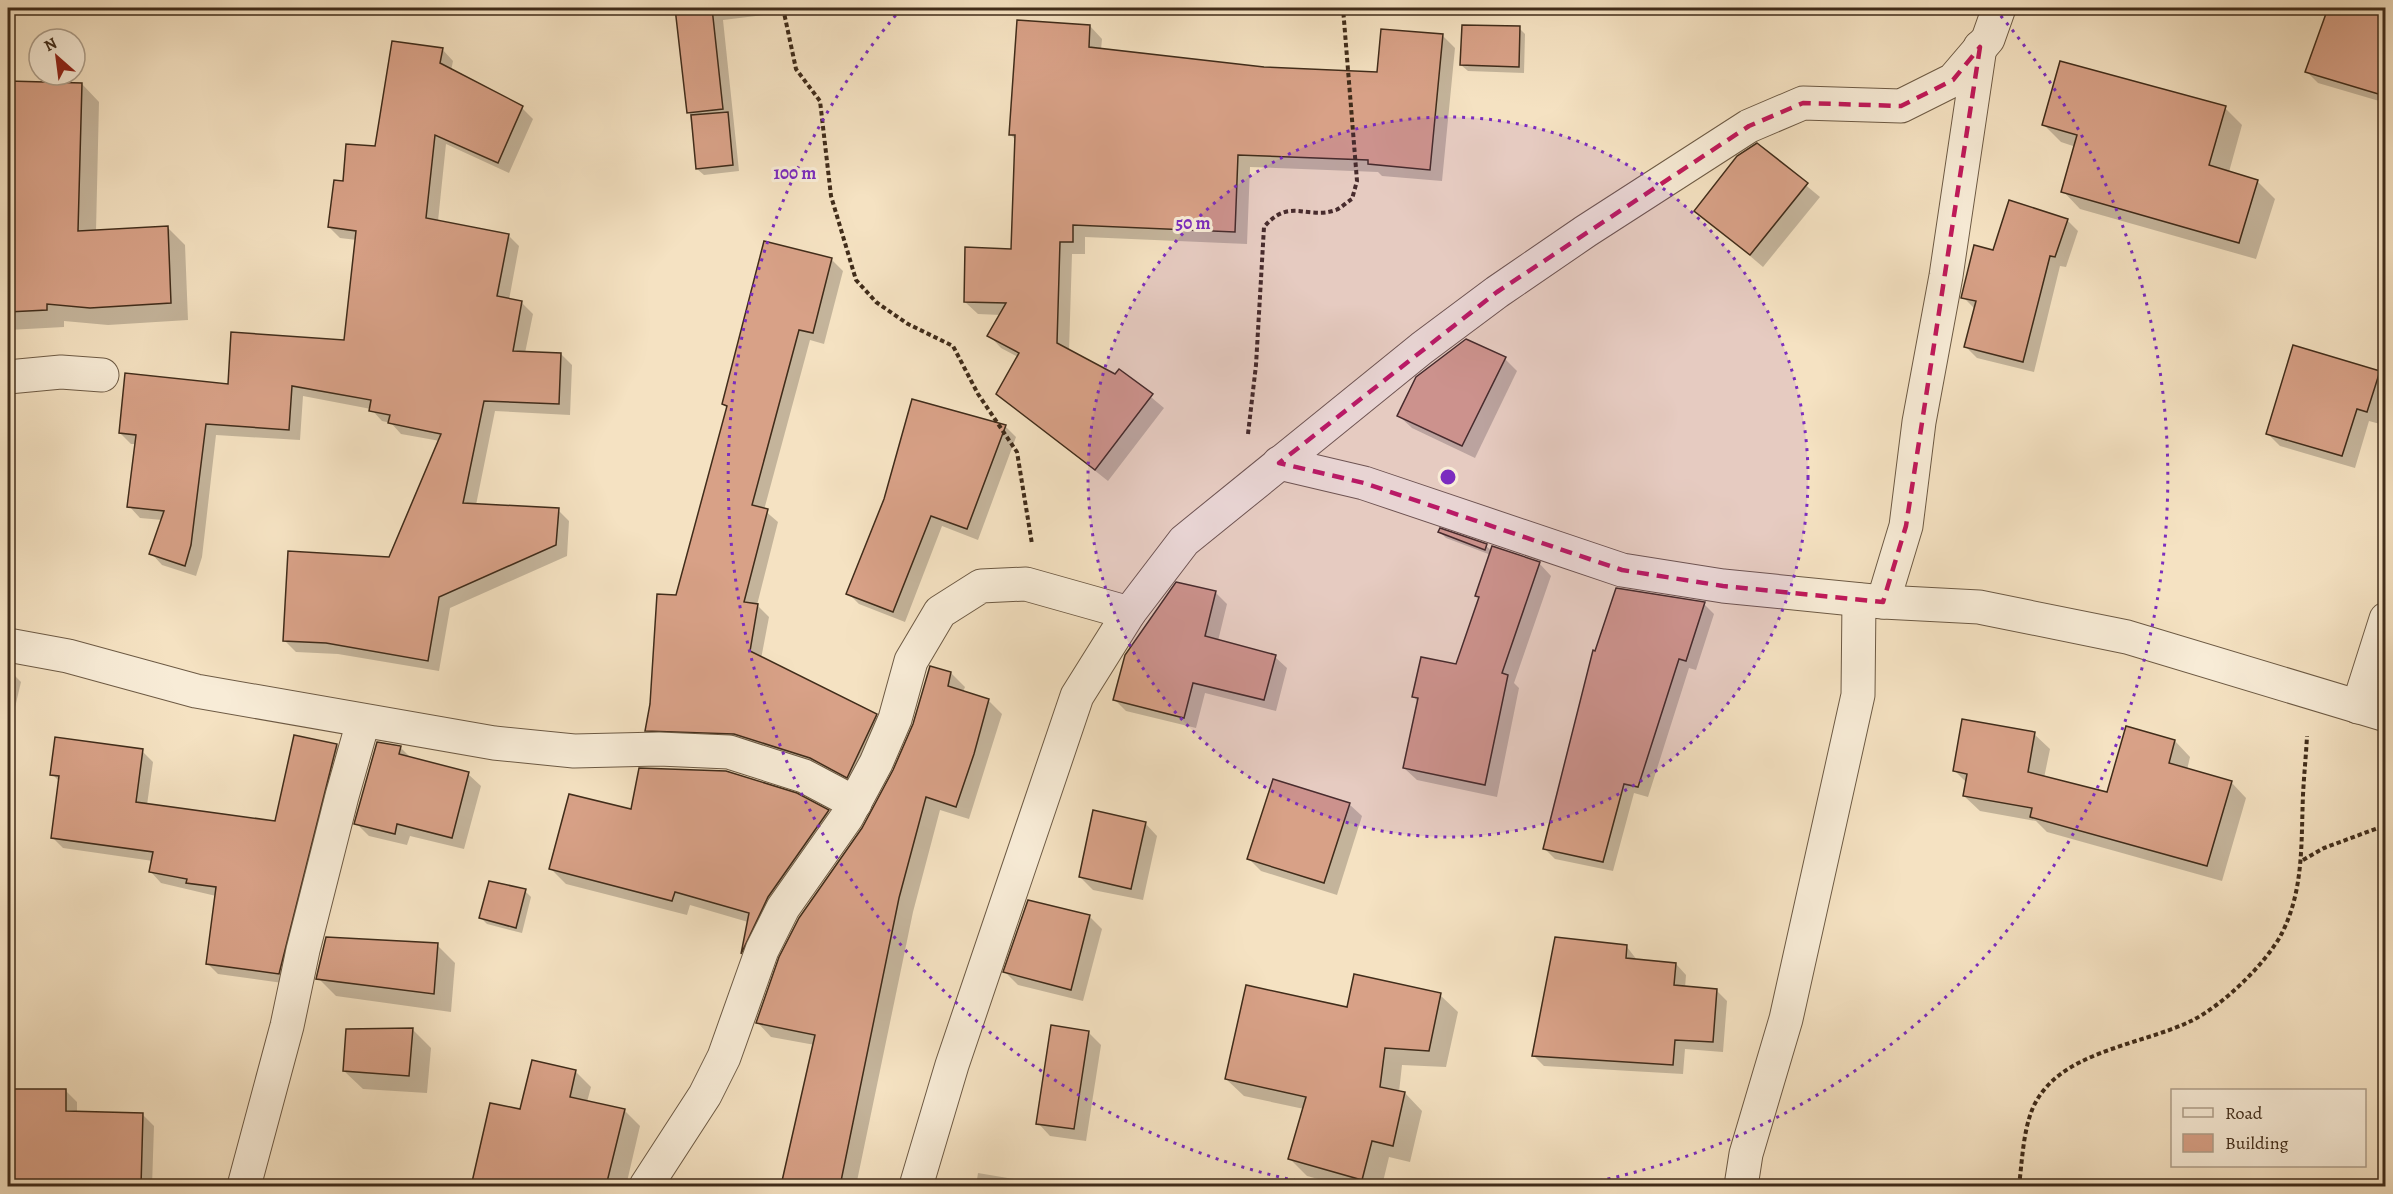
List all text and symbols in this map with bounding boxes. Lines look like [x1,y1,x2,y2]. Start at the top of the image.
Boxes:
north arrow [27,27,87,87]
text: N [40,32,61,57]
text: 100 m [774,161,816,185]
text: 50 m [1176,211,1210,235]
centre of rings [1438,467,1458,487]
legend [2171,1089,2366,1167]
text: Road [2225,1101,2263,1125]
text: Building [2225,1131,2289,1155]

